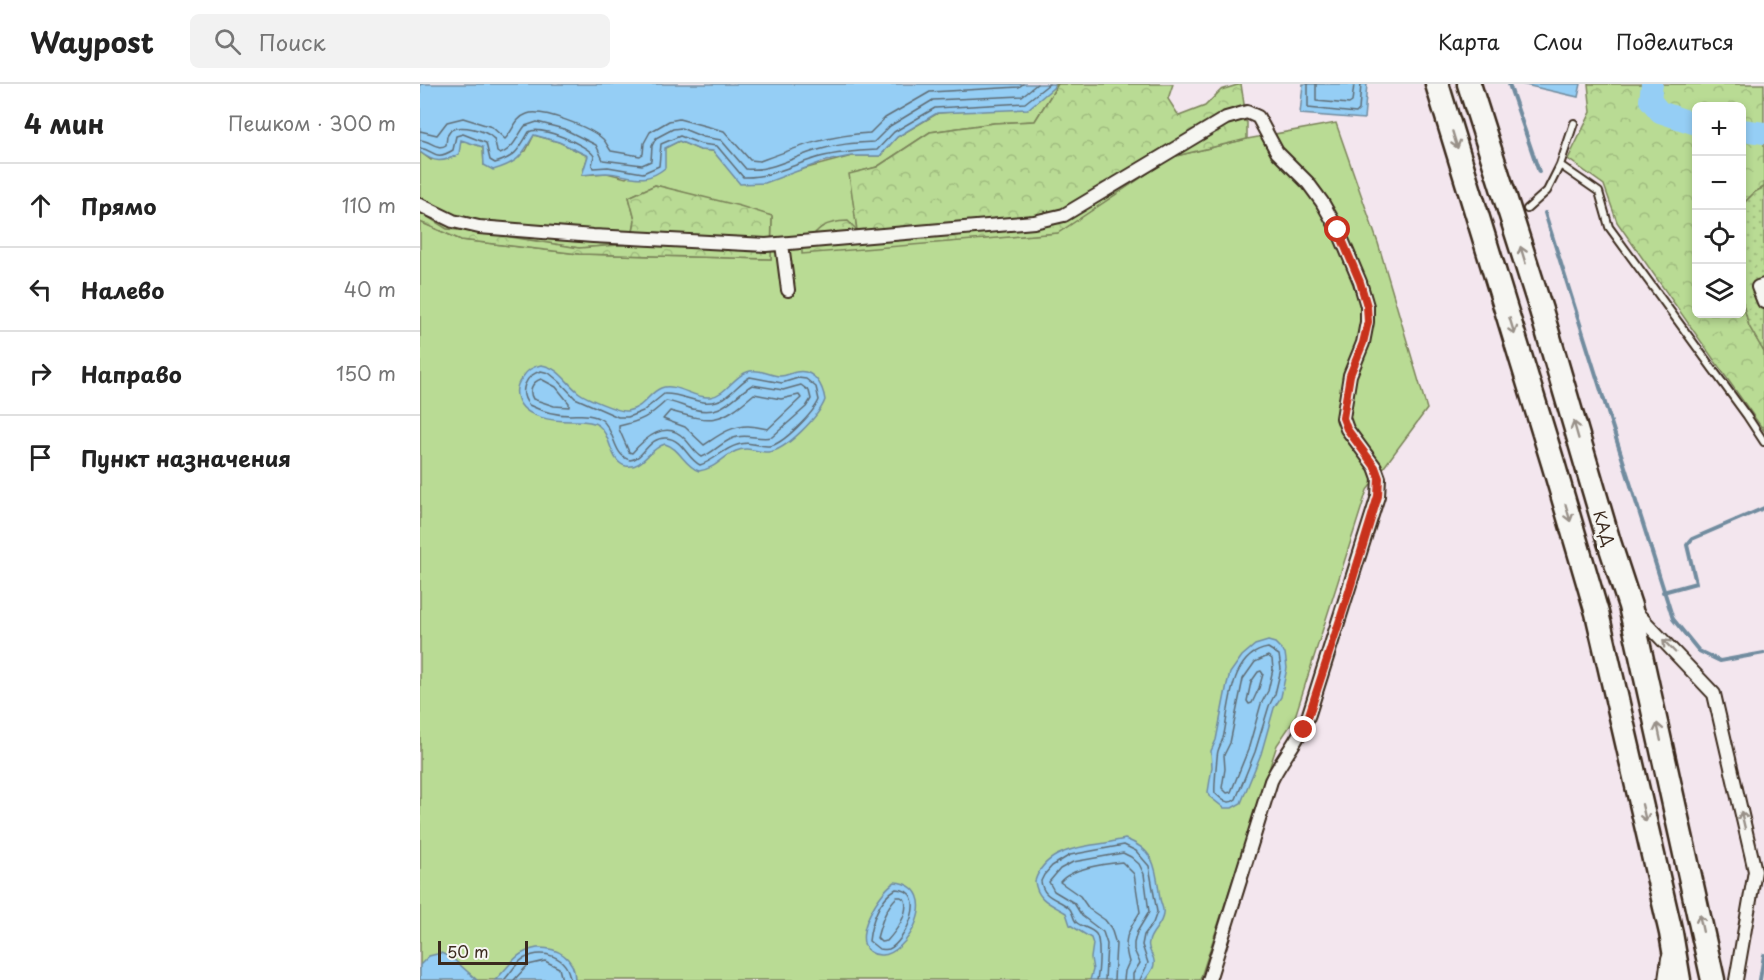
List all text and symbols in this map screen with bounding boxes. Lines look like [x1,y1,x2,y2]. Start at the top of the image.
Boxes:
search box [190,14,610,68]
text: Waypost [30,20,154,63]
icon: search [211,25,244,58]
text: Поиск [259,25,326,58]
text: Карта [1438,25,1500,57]
text: Слои [1533,25,1583,57]
text: Поделиться [1616,25,1734,57]
map controls [1692,102,1746,318]
button: + [1692,102,1746,156]
text: 4 мин [24,104,105,143]
text: Пешком · 300 m [228,108,396,138]
one-way arrow [1450,130,1461,149]
button: − [1692,156,1746,210]
icon: ahead [24,189,57,222]
text: Прямо [81,189,156,222]
text: 110 m [342,190,396,220]
button: locate [1692,210,1746,264]
route start [1324,216,1350,242]
one-way arrow [1517,246,1528,265]
button: layers [1692,264,1746,318]
icon: left [24,273,57,306]
text: Налево [81,273,164,306]
text: 40 m [344,274,396,304]
one-way arrow [1507,316,1518,335]
icon: right [24,357,57,390]
text: Направо [81,357,182,390]
text: 150 m [336,358,396,388]
one-way arrow [1570,421,1581,440]
icon: arrive [24,441,57,474]
text: Пункт назначения [81,441,291,474]
one-way arrow [1563,503,1574,522]
street label: КАД [1588,507,1622,549]
one-way arrow [1662,639,1676,654]
route end [1290,716,1316,742]
one-way arrow [1652,723,1664,742]
one-way arrow [1639,803,1650,822]
one-way arrow [1737,810,1749,829]
one-way arrow [1694,914,1706,933]
scale bar [438,938,528,966]
text: 50 m [447,939,488,963]

